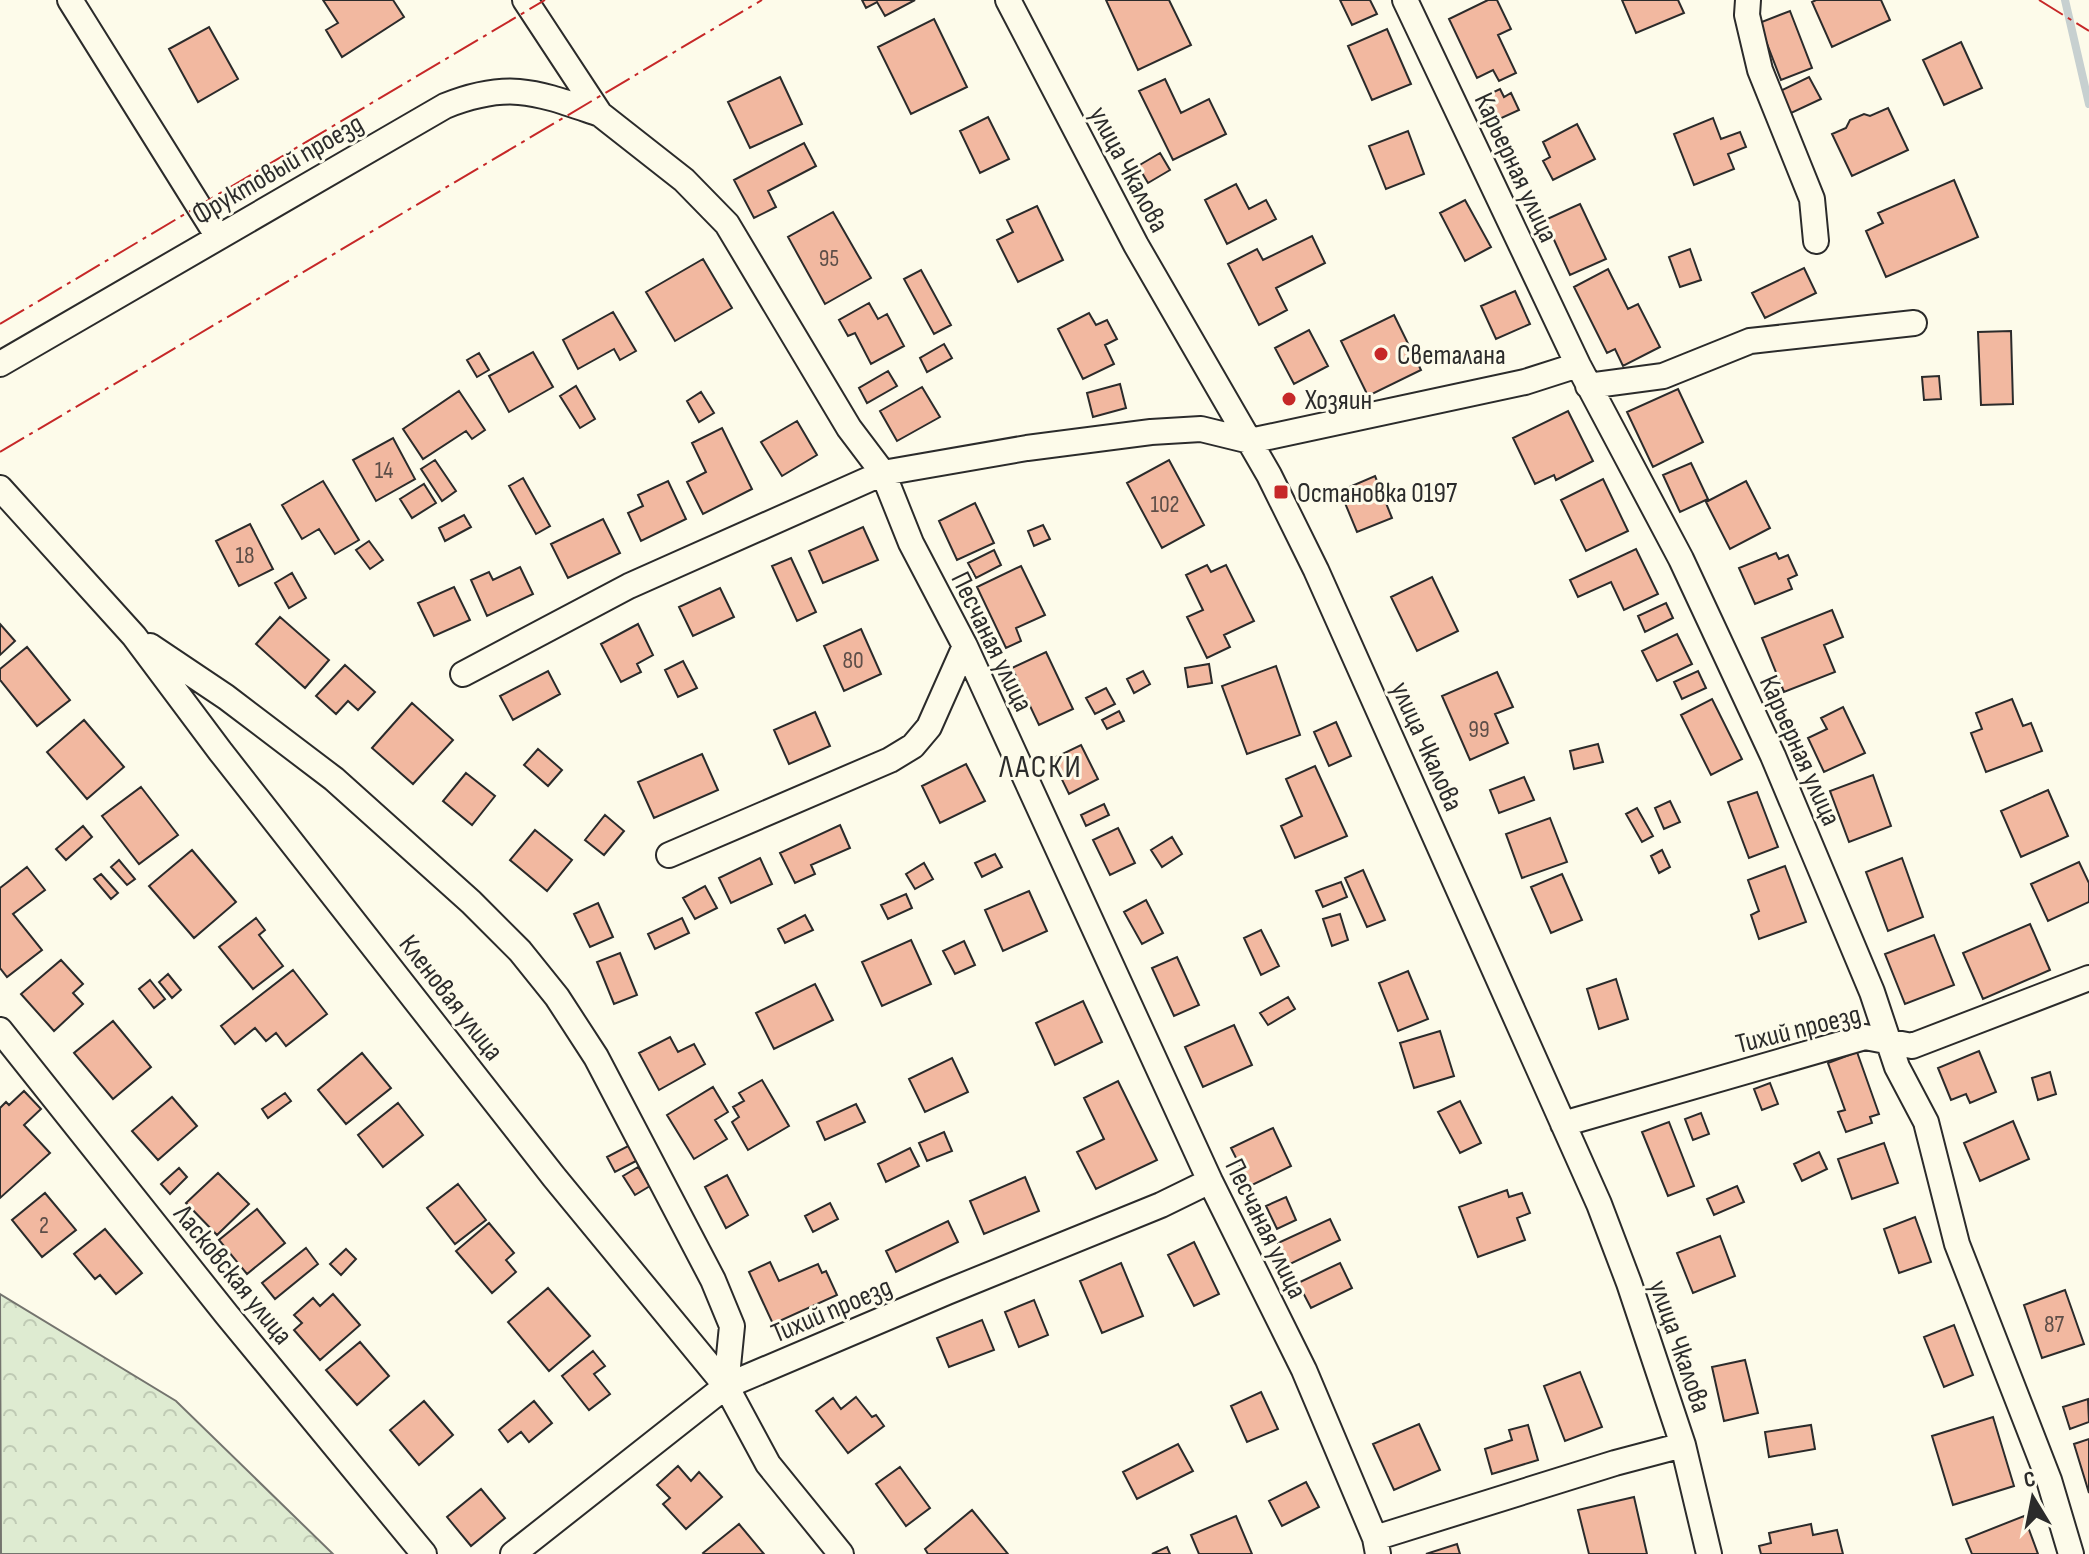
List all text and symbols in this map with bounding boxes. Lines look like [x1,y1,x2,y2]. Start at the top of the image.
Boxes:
street label: Карьерная улица [1467,88,1565,248]
street label: улица Чкалова [1082,101,1176,238]
street label: Фруктовый проезд [186,107,369,232]
house number: 95 [819,244,839,273]
place label: Светалана [1397,339,1506,372]
marker: Светалана [1372,345,1390,363]
place label: Хозяин [1304,384,1372,417]
marker: Хозяин [1280,390,1298,408]
house number: 14 [375,456,393,485]
place label: Остановка 0197 [1297,477,1457,510]
marker: Остановка 0197 [1272,483,1290,501]
house number: 102 [1151,490,1180,519]
house number: 18 [236,541,254,570]
street label: Песчаная улица [944,566,1040,717]
house number: 80 [842,646,864,675]
street label: Карьерная улица [1752,670,1847,831]
street label: улица Чкалова [1384,677,1470,816]
house number: 99 [1468,715,1490,744]
district label: ЛАСКИ [998,748,1083,787]
street label: Кленовая улица [392,929,510,1067]
street label: Тихий проезд [1733,998,1864,1061]
street label: Песчаная улица [1218,1153,1314,1304]
street label: Ласковская улица [166,1198,299,1351]
house number: 2 [39,1211,49,1240]
street label: Тихий проезд [766,1270,897,1350]
street label: улица Чкалова [1642,1276,1718,1417]
house number: 87 [2044,1310,2064,1339]
north arrow [1993,1458,2073,1538]
text: С [2022,1466,2038,1494]

